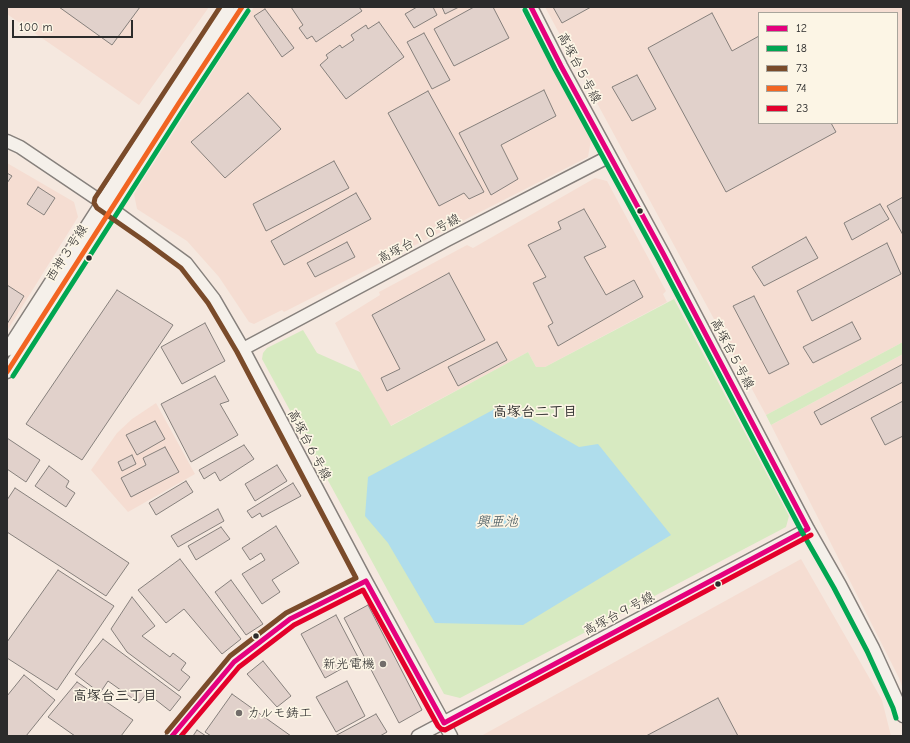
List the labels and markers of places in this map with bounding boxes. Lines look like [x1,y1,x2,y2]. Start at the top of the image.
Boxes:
unlabelled marker [635,206,645,216]
unlabelled marker [84,253,94,263]
unlabelled marker [713,579,723,589]
unlabelled marker [251,631,261,641]
place label: 新光電機 [323,656,375,672]
marker: 新光電機 [378,659,388,669]
place label: カルモ鋳工 [247,705,312,721]
marker: カルモ鋳工 [234,708,244,718]

